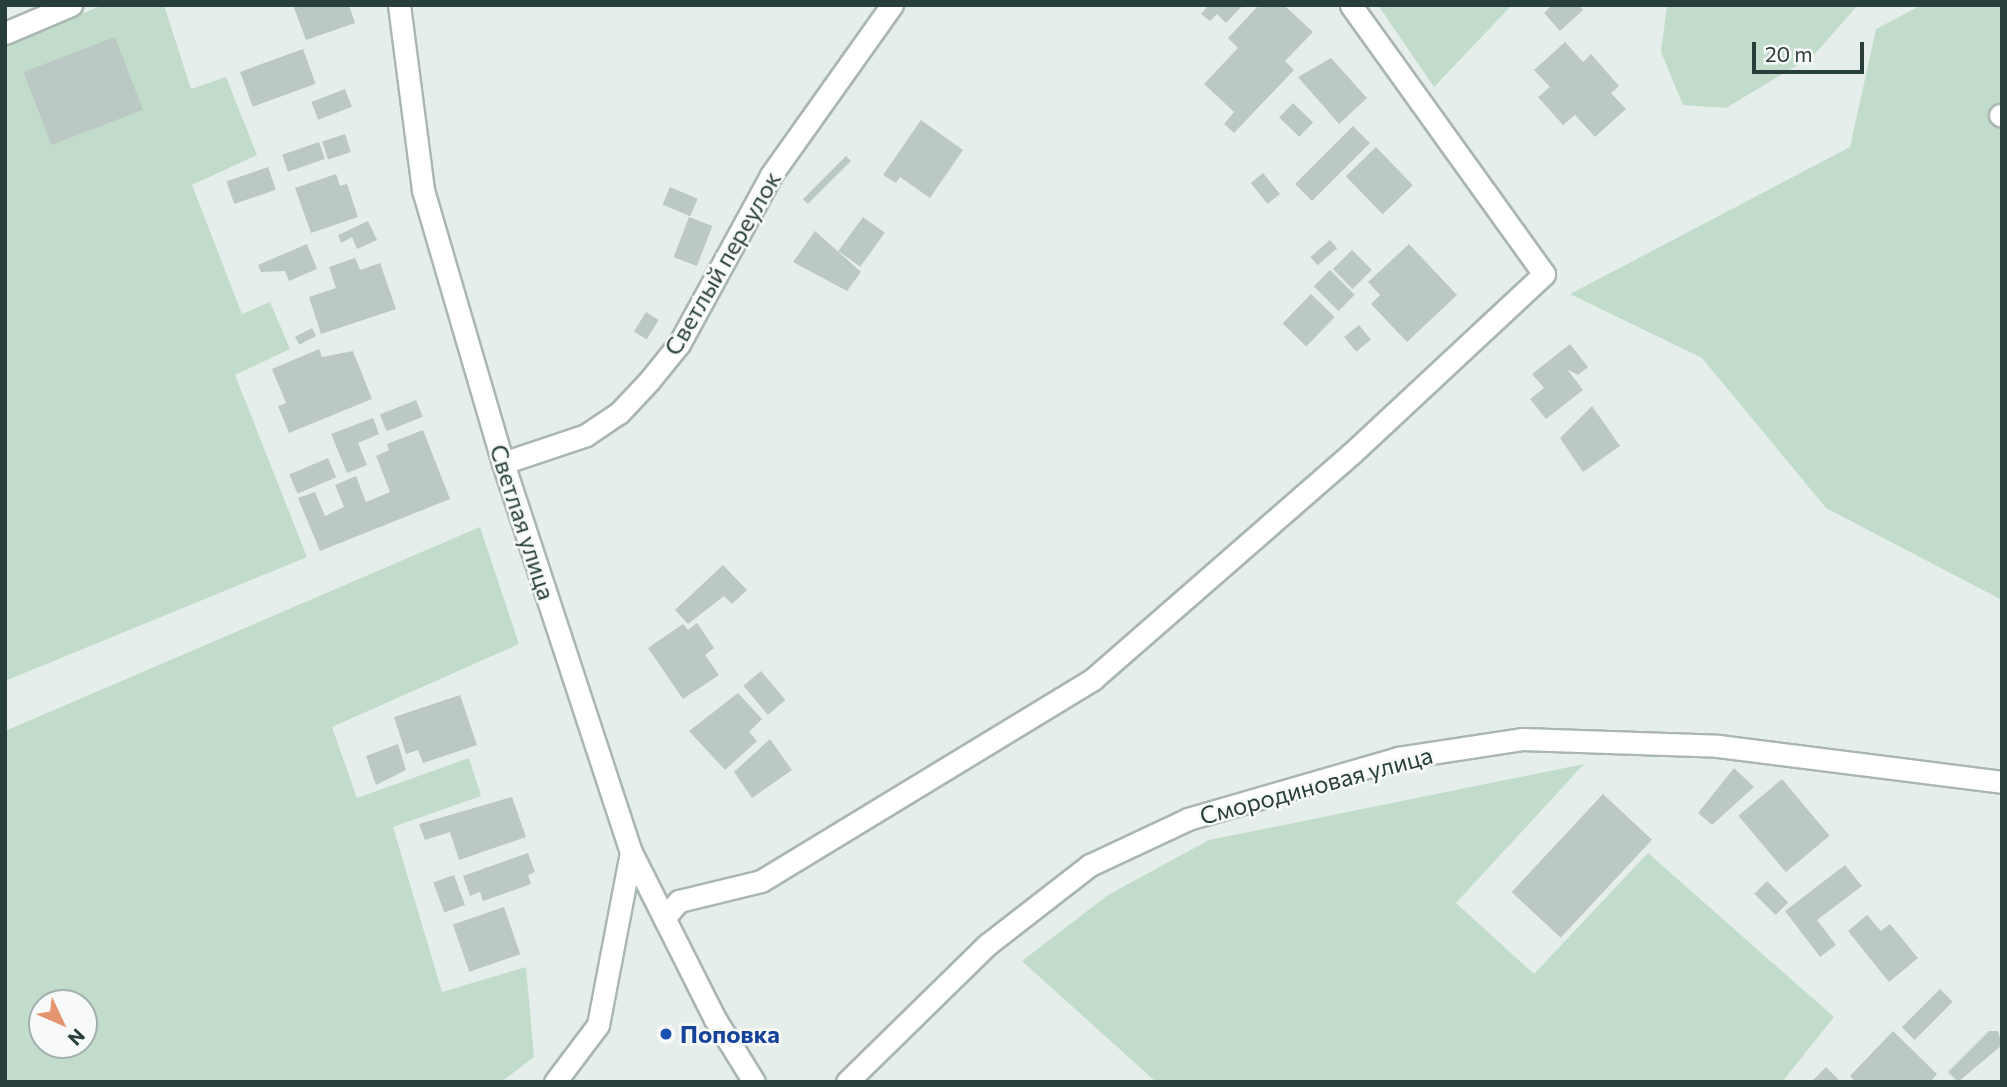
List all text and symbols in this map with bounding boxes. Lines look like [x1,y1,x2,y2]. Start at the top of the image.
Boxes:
scale bar [1755,28,1867,72]
text: 20 m [1765,41,1813,66]
street label: Светлый переулок [658,166,786,360]
street label: Светлая улица [484,441,562,603]
street label: Смородиновая улица [1196,740,1436,830]
north arrow [28,989,98,1059]
place label: Поповка [680,1020,780,1048]
text: N [64,1024,90,1051]
marker: Поповка [658,1026,674,1042]

